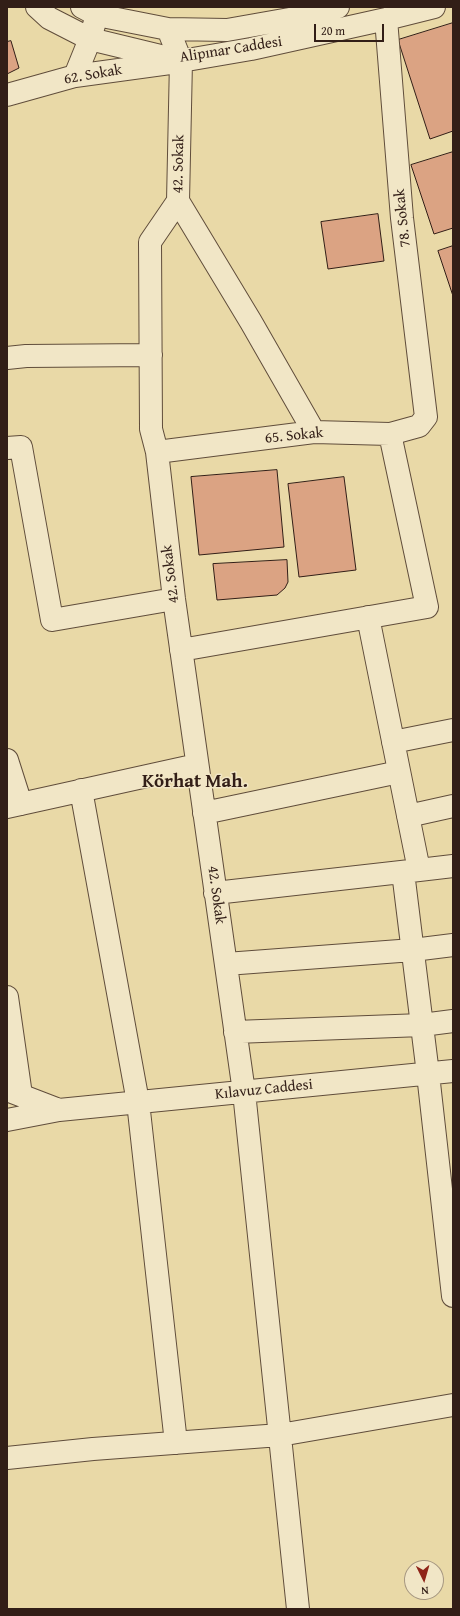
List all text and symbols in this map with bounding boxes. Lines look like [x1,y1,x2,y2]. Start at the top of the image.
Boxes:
scale bar [316,16,386,42]
text: 20 m [321,22,345,39]
street label: Alipınar Caddesi [179,33,283,67]
street label: 62. Sokak [63,61,123,89]
street label: 42. Sokak [169,135,189,193]
street label: 78. Sokak [391,188,415,248]
street label: 65. Sokak [264,424,324,448]
street label: 42. Sokak [158,544,184,604]
district label: Körhat Mah. [142,771,248,793]
street label: 42. Sokak [203,865,229,925]
street label: Kılavuz Caddesi [214,1076,314,1104]
north arrow [404,1560,444,1600]
text: N [421,1583,429,1599]

